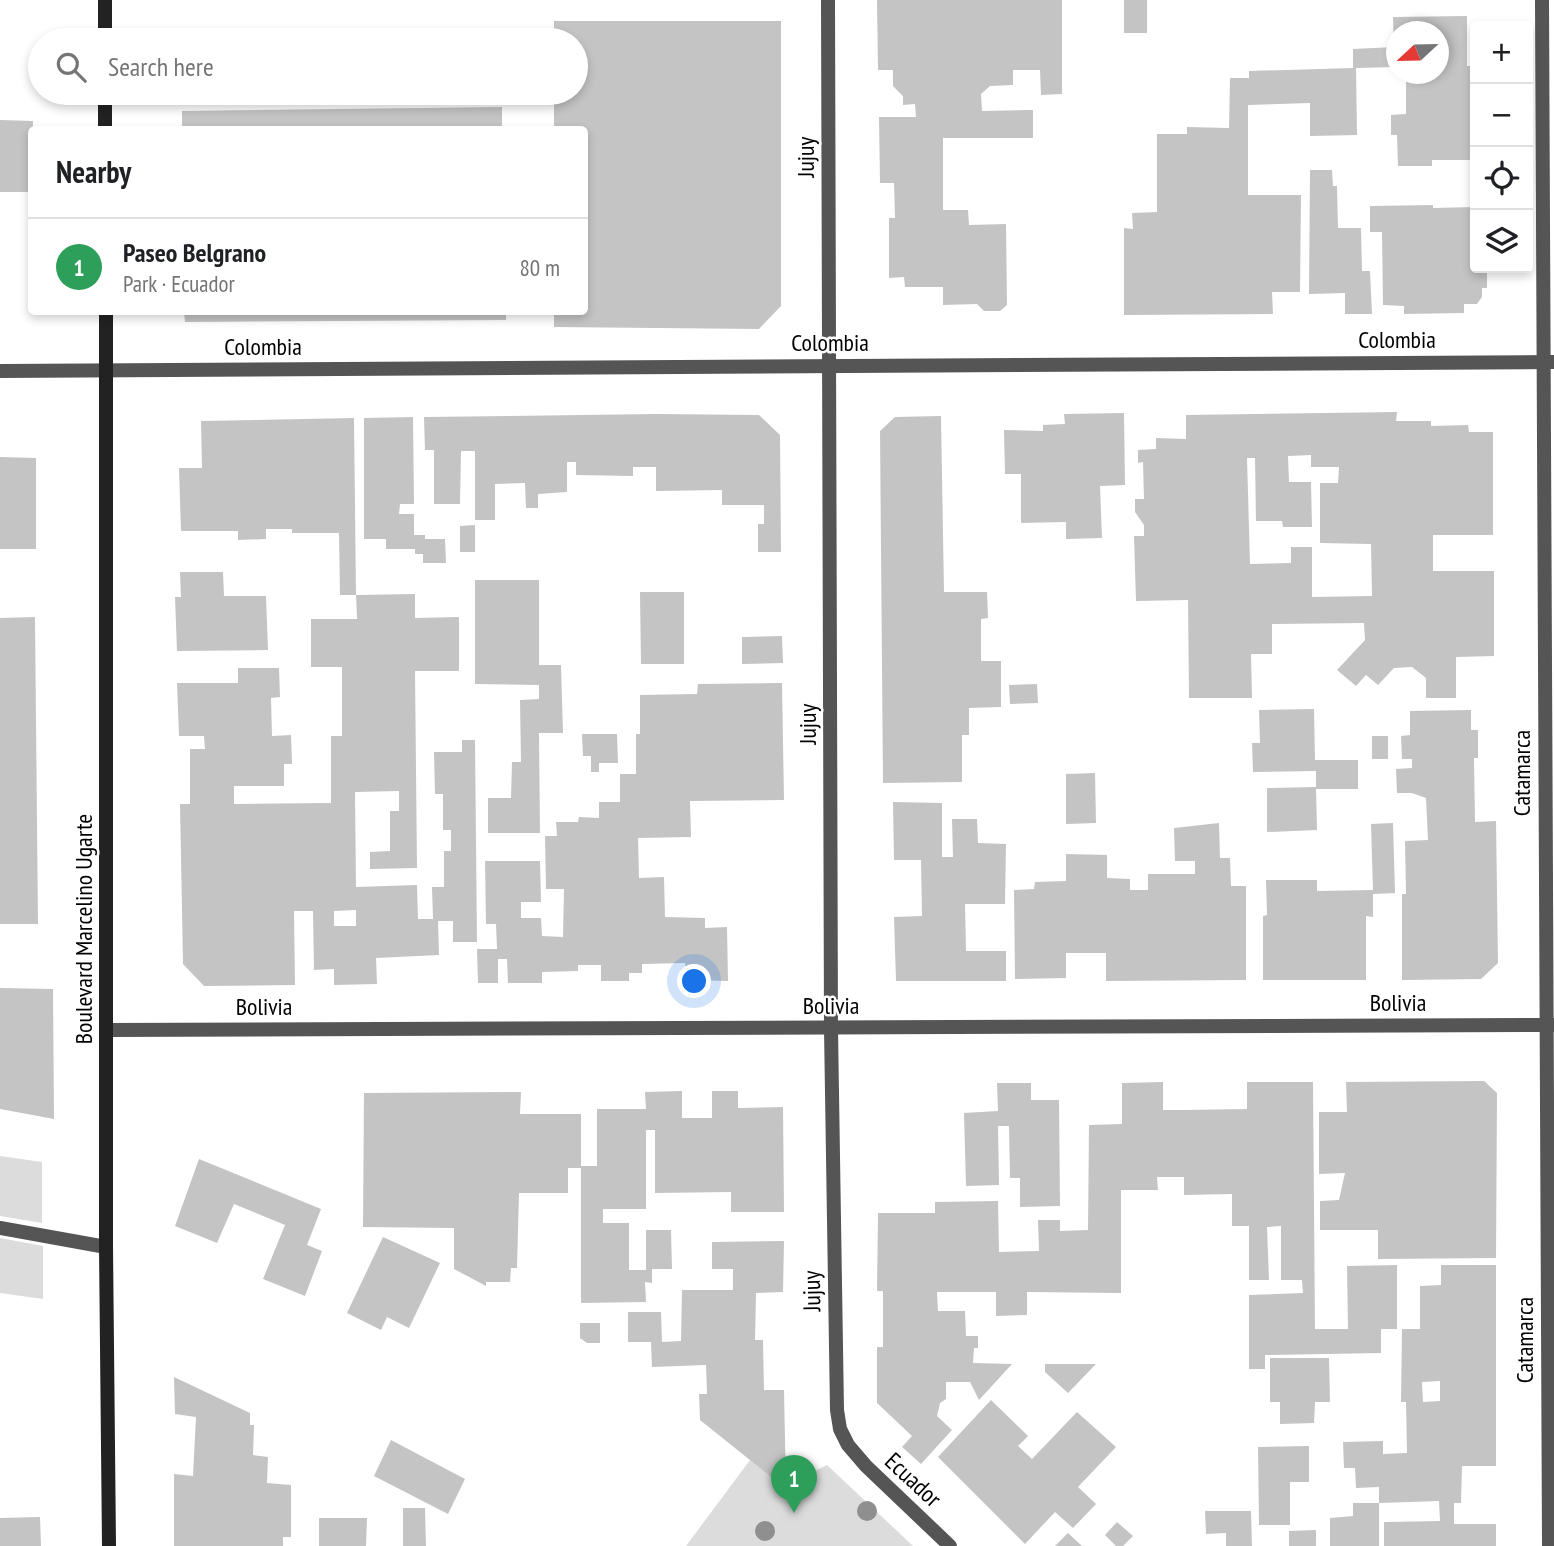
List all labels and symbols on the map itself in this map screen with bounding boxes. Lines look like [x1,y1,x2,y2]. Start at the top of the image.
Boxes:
north arrow [1386,21,1449,84]
street label: Jujuy [790,137,821,178]
street label: Colombia [1358,324,1436,355]
street label: Colombia [791,327,869,358]
street label: Colombia [224,331,302,362]
street label: Jujuy [792,704,823,745]
street label: Catamarca [1506,730,1537,816]
street label: Boulevard Marcelino Ugarte [68,814,99,1044]
your location [677,964,711,998]
street label: Bolivia [1370,987,1426,1018]
street label: Bolivia [803,990,859,1021]
street label: Bolivia [236,991,292,1022]
street label: Jujuy [796,1270,827,1313]
street label: Catamarca [1509,1297,1540,1383]
street label: Ecuador [879,1446,948,1514]
pin: 1 [771,1455,817,1513]

